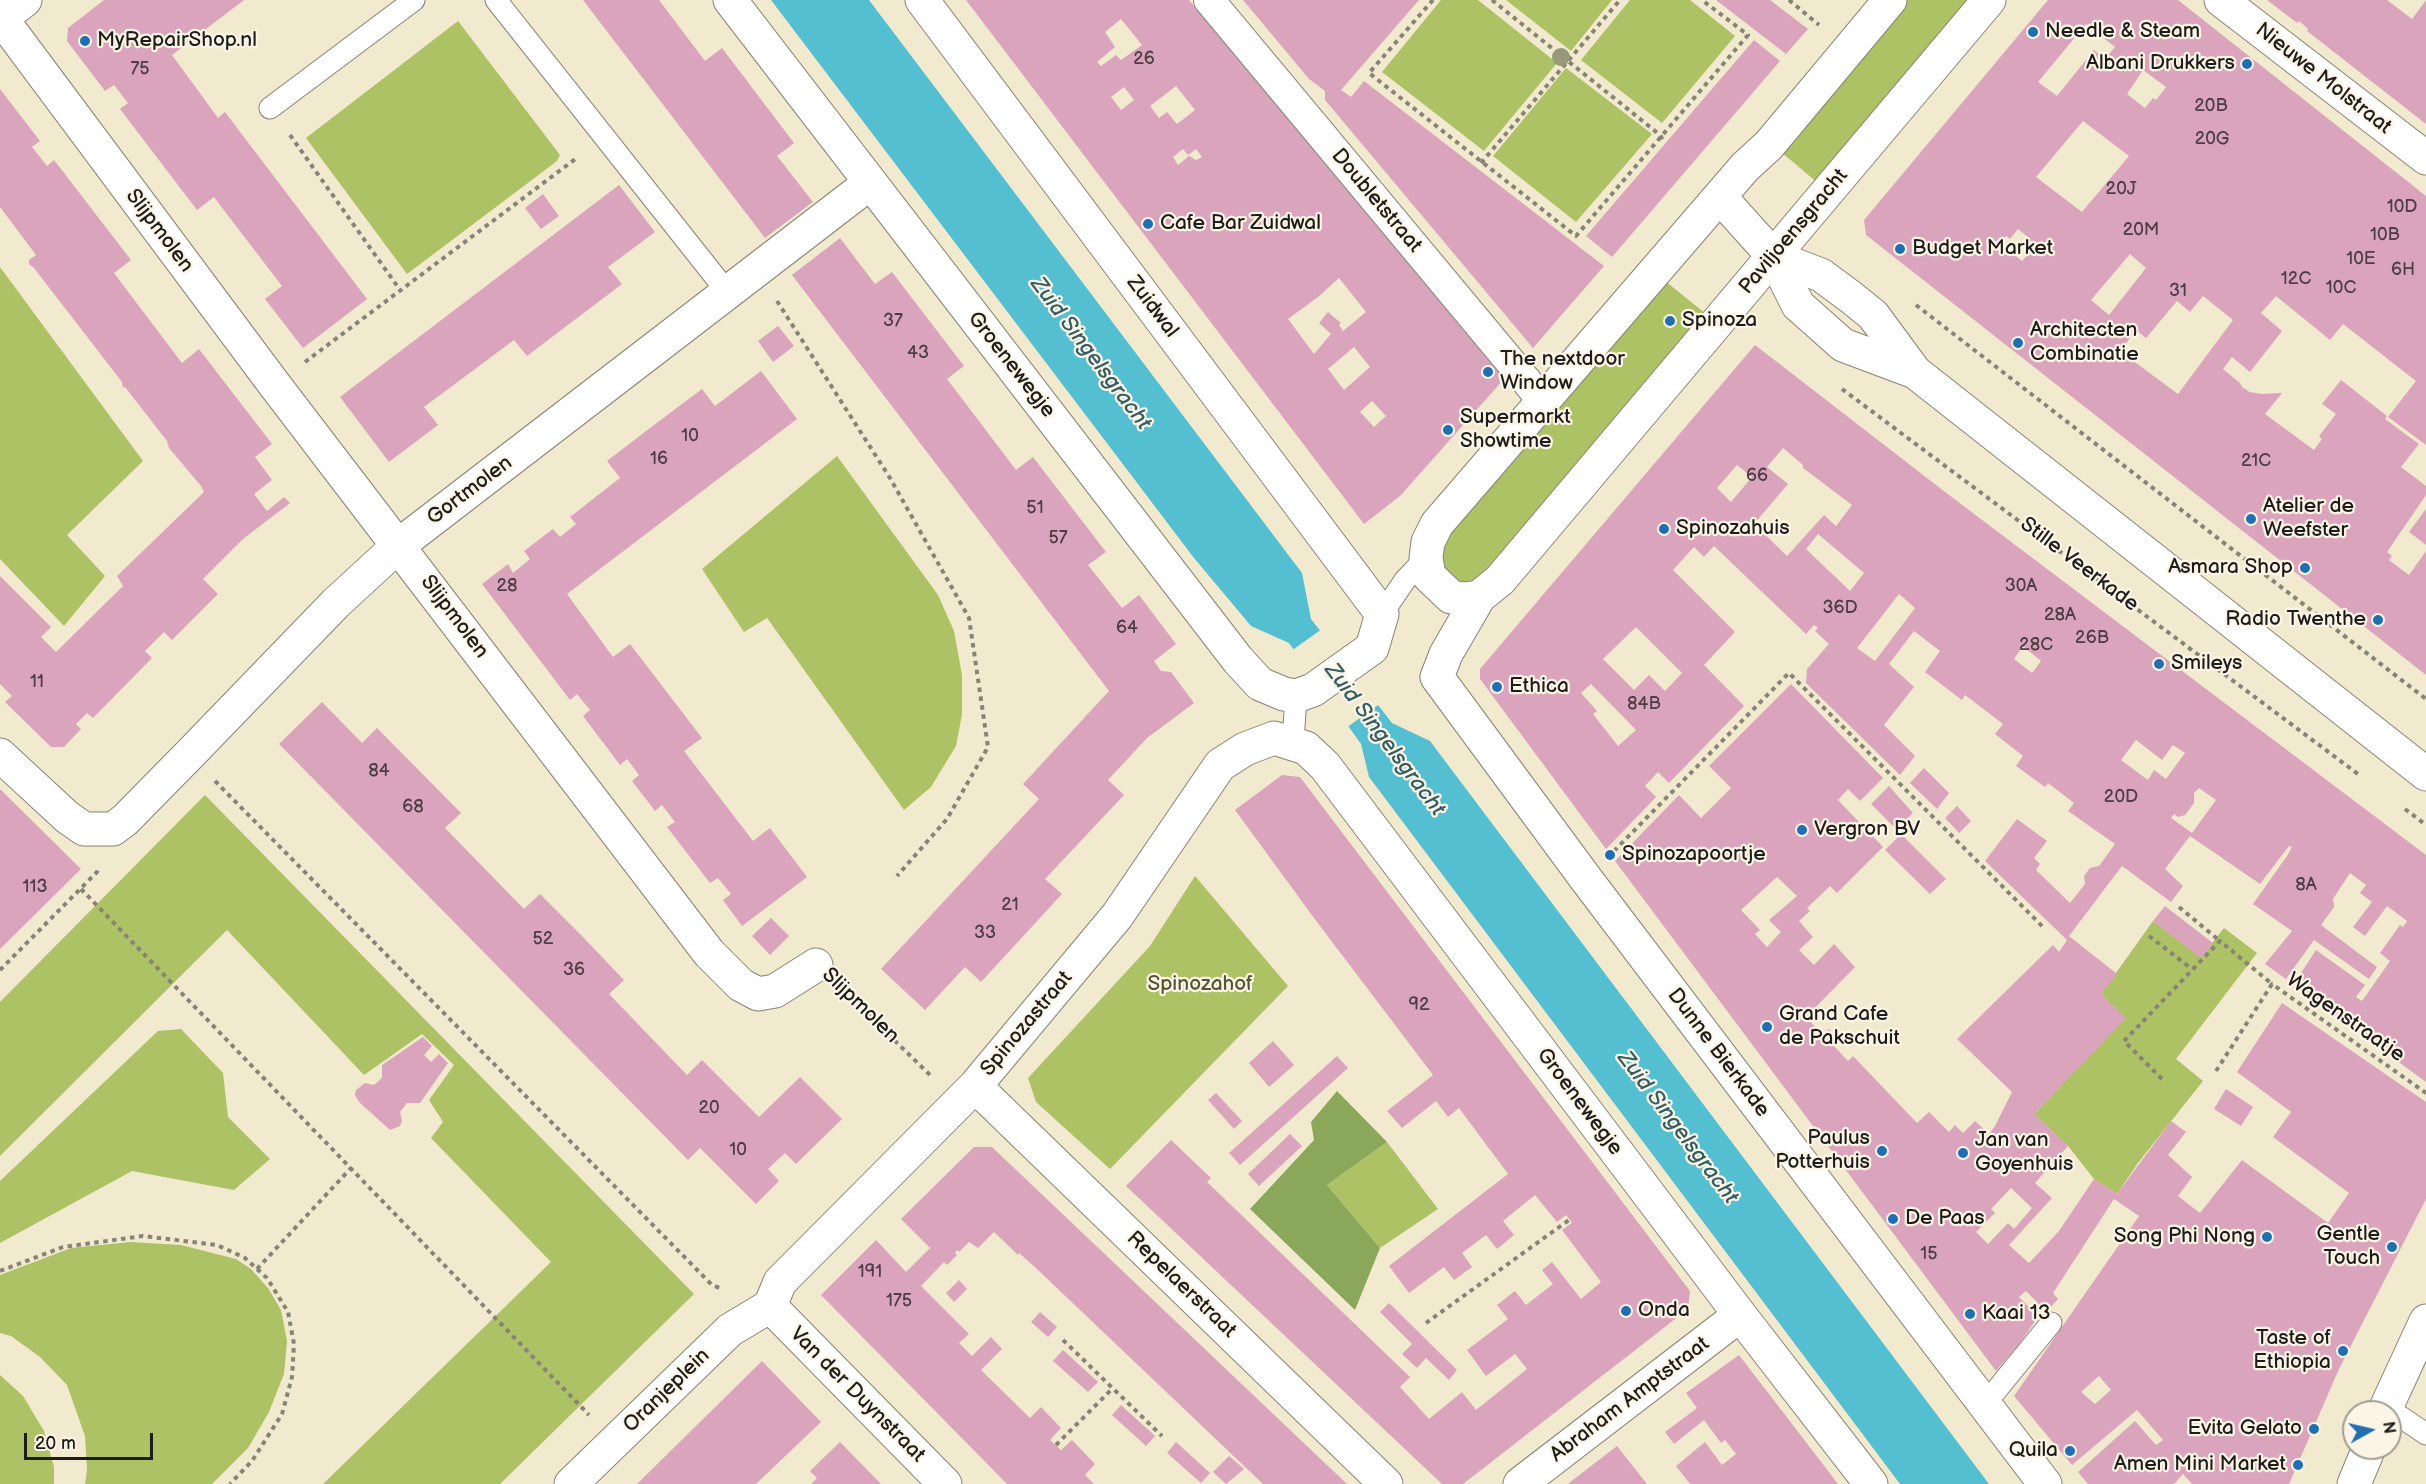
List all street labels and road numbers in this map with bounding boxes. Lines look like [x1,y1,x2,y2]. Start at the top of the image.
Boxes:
street label: Nieuwe Molstraat [2250,18,2396,140]
street label: Doubletstraat [1325,144,1427,258]
street label: Paviljoensgracht [1734,164,1854,300]
street label: Slijpmolen [120,184,198,278]
street label: Zuidwal [1121,271,1183,343]
street label: Groenewegje [962,307,1060,423]
street label: Gortmolen [422,451,518,531]
street label: Stille Veerkade [2015,512,2143,618]
street label: Slijpmolen [415,570,493,664]
street label: Slijpmolen [816,963,904,1049]
street label: Spinozastraat [976,966,1078,1082]
street label: Wagenstraatje [2281,968,2409,1068]
street label: Dunne Bierkade [1661,984,1775,1122]
street label: Groenewegje [1531,1043,1627,1161]
street label: Repelaerstraat [1121,1226,1241,1344]
street label: Van der Duynstraat [784,1322,930,1468]
street label: Abraham Amptstraat [1545,1332,1715,1468]
street label: Oranjeplein [619,1344,715,1438]

